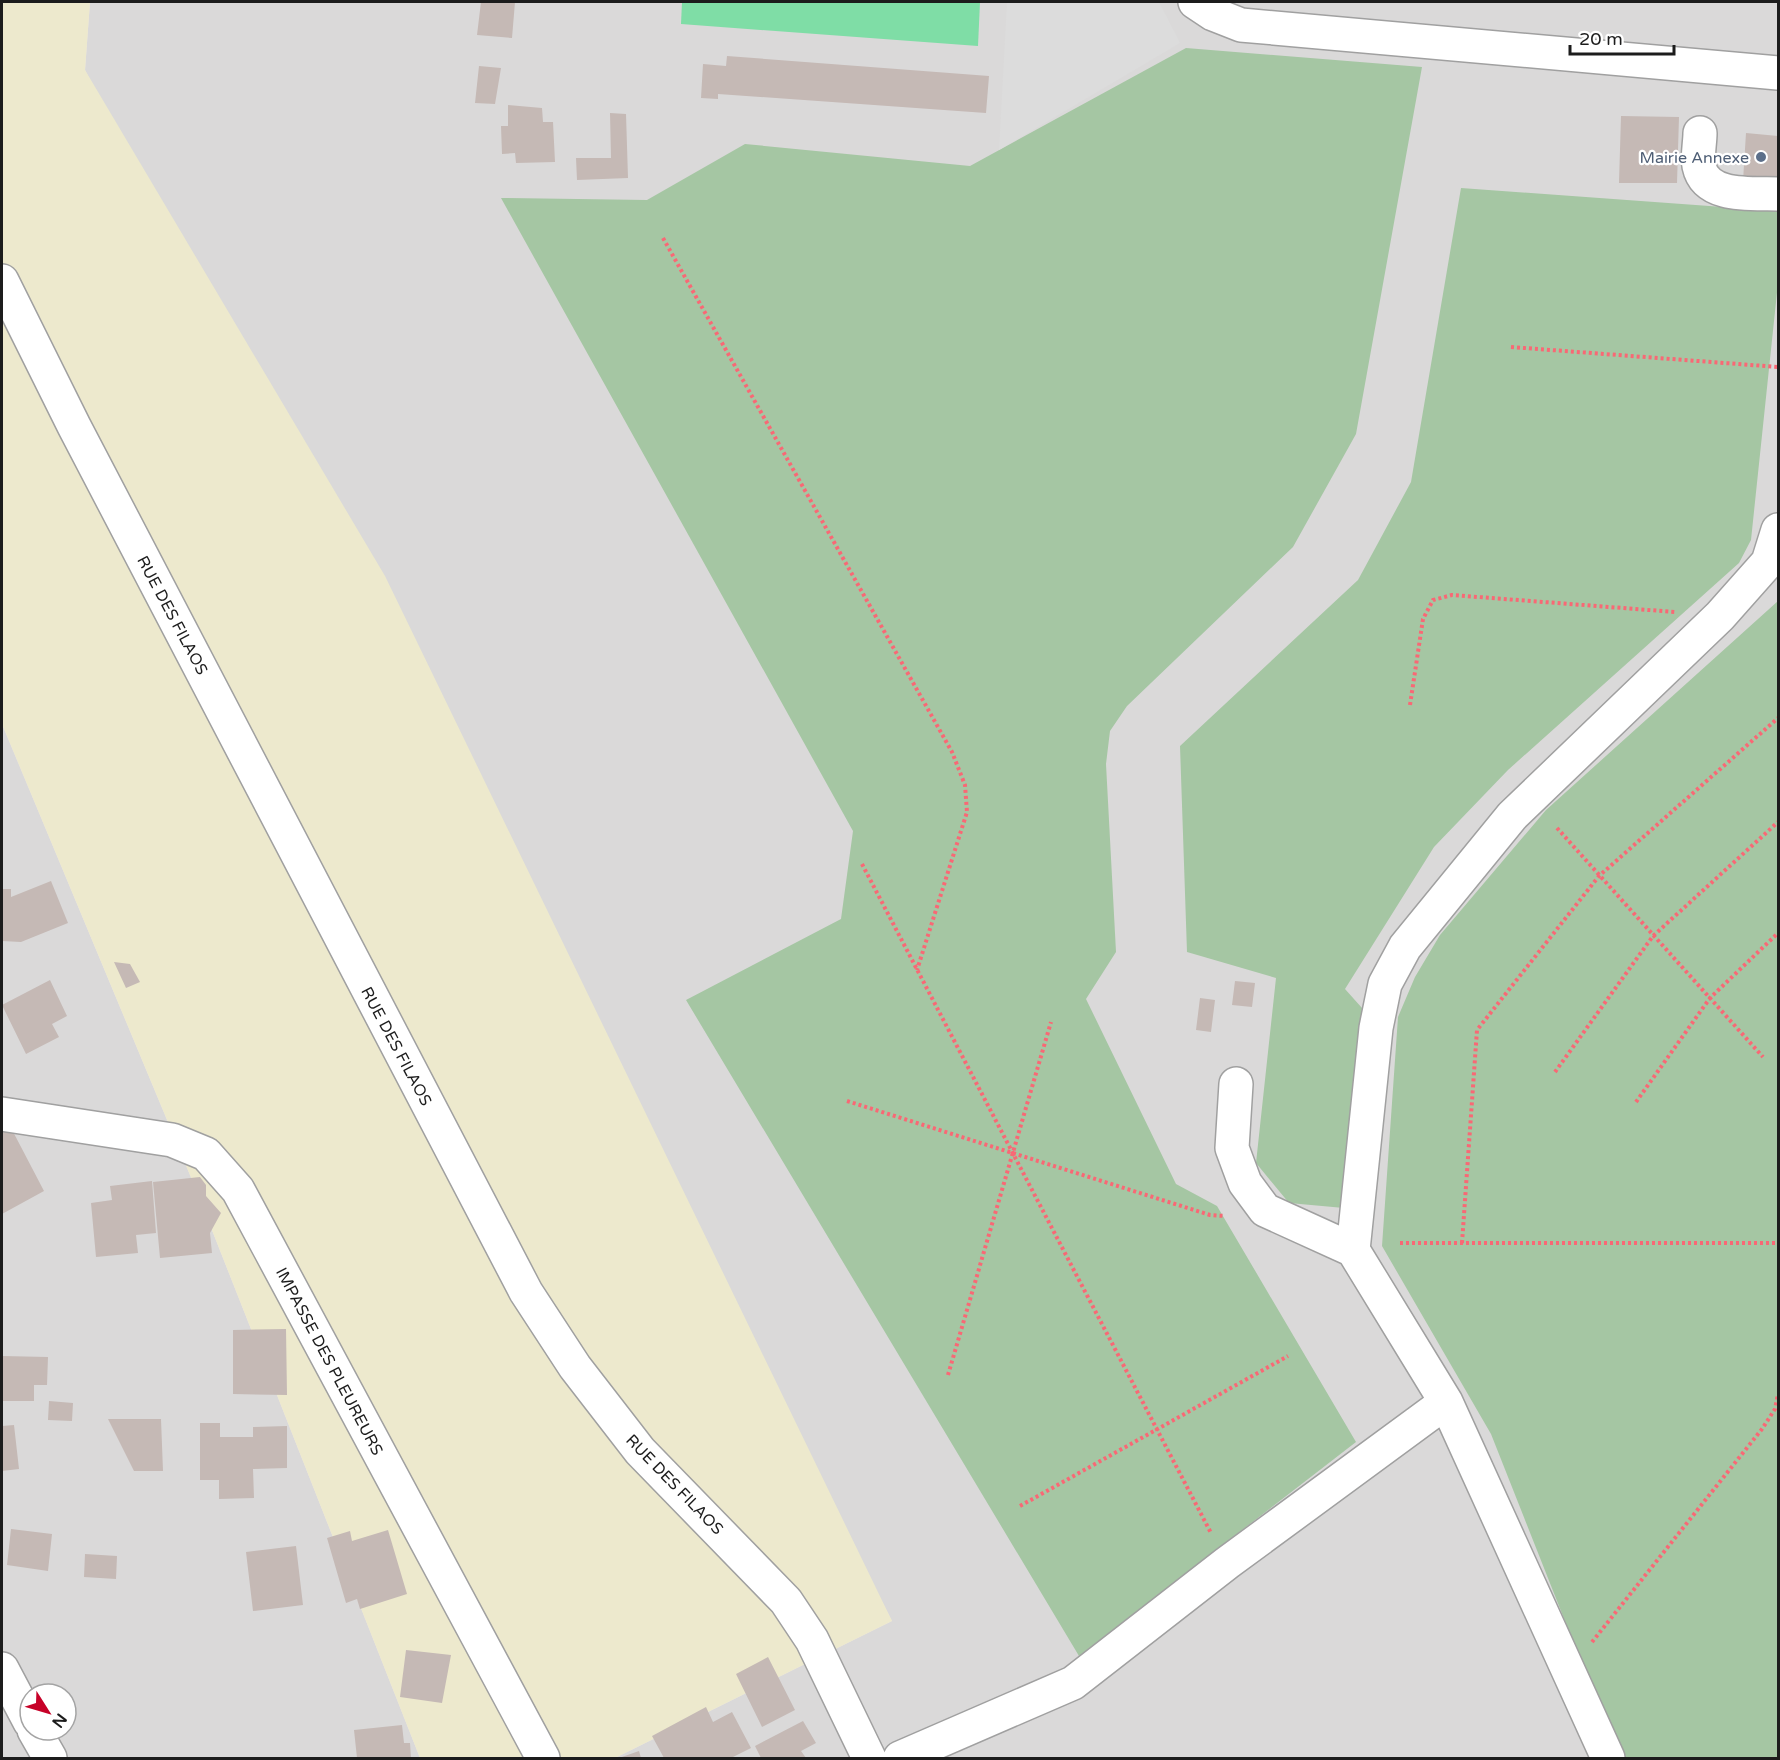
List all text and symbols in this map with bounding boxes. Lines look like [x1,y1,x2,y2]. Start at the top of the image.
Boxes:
scale bar [1570,18,1674,56]
text: 20 m [1579,28,1623,50]
place label: Mairie Annexe [1639,148,1749,168]
marker: Mairie Annexe [1754,150,1768,164]
street label: RUE DES FILAOS [132,553,212,679]
street label: RUE DES FILAOS [356,984,436,1110]
street label: IMPASSE DES PLEUREURS [271,1264,387,1459]
street label: RUE DES FILAOS [621,1430,727,1539]
north arrow [18,1682,78,1742]
text: N [47,1709,71,1732]

